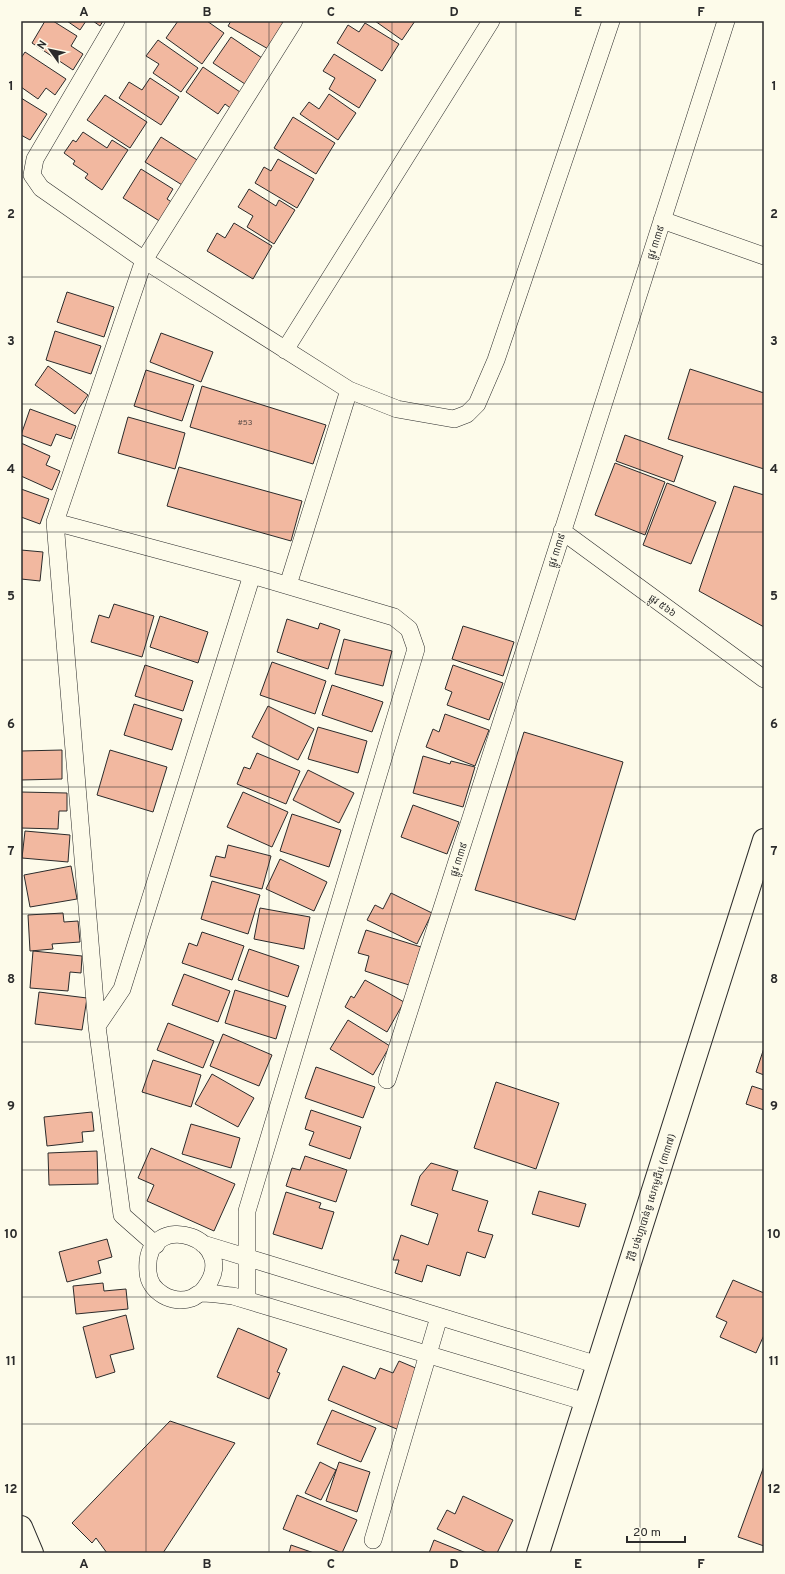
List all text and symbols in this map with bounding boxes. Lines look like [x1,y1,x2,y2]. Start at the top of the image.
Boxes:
text: A [79,5,89,21]
text: B [203,5,212,21]
text: C [327,5,335,21]
text: D [449,5,459,21]
text: E [574,5,582,21]
text: F [697,5,705,21]
north arrow [30,30,70,70]
text: N [34,38,50,52]
text: 1 [8,79,14,95]
text: 1 [771,79,777,95]
text: 2 [7,207,15,223]
text: 2 [770,207,778,223]
street label: ផ្លូវ ៣៣៩ [645,224,670,262]
text: 3 [7,334,15,350]
text: 3 [770,334,778,350]
house number: #53 [237,418,253,428]
text: 4 [7,462,15,478]
text: 4 [770,462,778,478]
street label: ផ្លូវ ៣៣៩ [546,532,571,570]
text: 5 [7,589,15,605]
text: 5 [770,589,778,605]
street label: ផ្លូវ ៥៦៦ [645,592,678,622]
text: 6 [7,717,15,733]
text: 6 [770,717,778,733]
street label: ផ្លូវ ៣៣៩ [448,841,473,879]
text: 7 [8,844,15,860]
text: 7 [771,844,778,860]
text: 8 [7,972,15,988]
text: 8 [770,972,778,988]
text: 9 [7,1099,15,1115]
text: 9 [770,1099,778,1115]
street label: វិថី បង់ហ្គាបាន់ឌូ សេកមូជីប (៣៣៧) [624,1132,679,1263]
text: 10 [4,1227,18,1243]
text: 10 [767,1227,781,1243]
text: 11 [6,1354,16,1370]
text: 11 [769,1354,779,1370]
text: 12 [4,1482,18,1498]
text: 12 [767,1482,781,1498]
scale bar [627,1518,685,1544]
text: 20 m [633,1525,661,1541]
text: A [79,1557,89,1573]
text: B [203,1557,212,1573]
text: C [327,1557,335,1573]
text: D [449,1557,459,1573]
text: E [574,1557,582,1573]
text: F [697,1557,705,1573]

